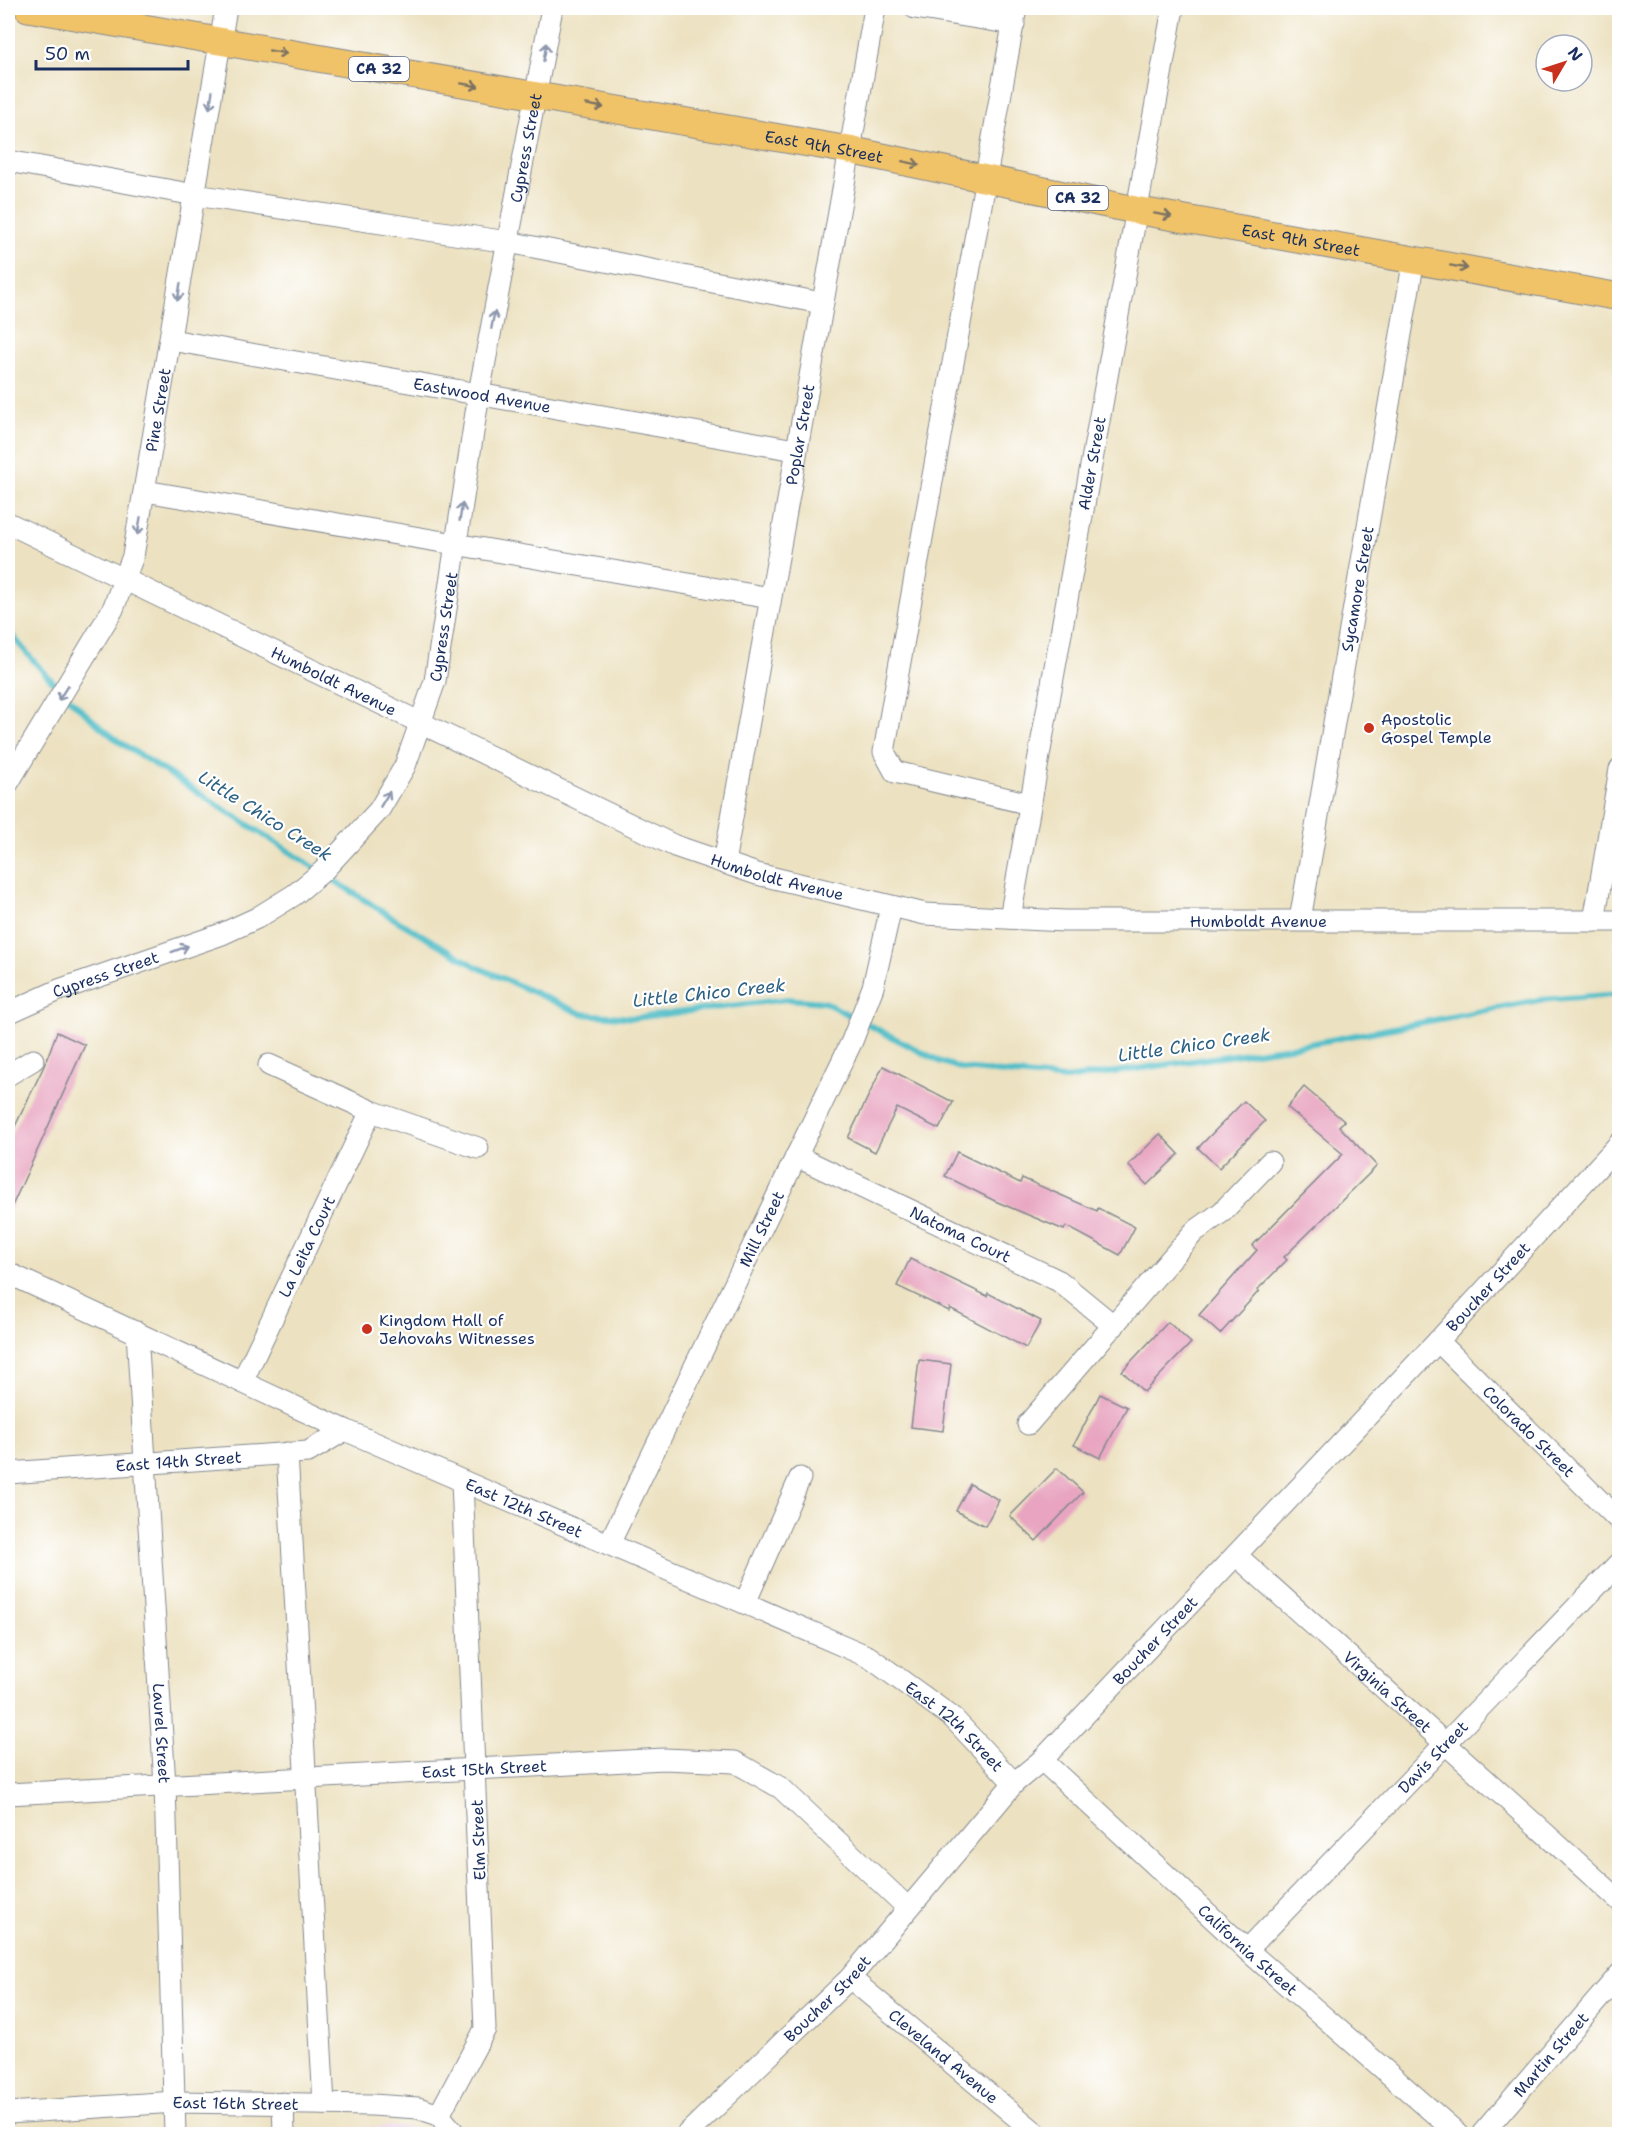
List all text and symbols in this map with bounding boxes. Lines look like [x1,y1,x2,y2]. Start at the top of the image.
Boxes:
scale bar [36,33,188,71]
north arrow [1534,33,1594,93]
text: 50 m [45,42,90,66]
one-way arrow [539,42,550,62]
text: N [1563,42,1587,65]
one-way arrow [267,47,287,58]
road number: CA 32 [349,57,409,81]
one-way arrow [460,79,479,90]
one-way arrow [205,90,216,109]
street label: Cypress Street [505,91,547,204]
one-way arrow [584,101,604,112]
street label: East 9th Street [763,126,885,168]
one-way arrow [901,157,920,169]
road number: CA 32 [1048,186,1108,210]
one-way arrow [1153,209,1173,220]
street label: East 9th Street [1240,219,1362,261]
one-way arrow [1448,262,1468,273]
one-way arrow [174,282,185,302]
one-way arrow [488,310,499,330]
street label: Pine Street [141,366,176,454]
street label: Eastwood Avenue [412,373,553,418]
street label: Poplar Street [781,383,819,487]
street label: Alder Street [1073,415,1111,512]
one-way arrow [455,502,466,522]
one-way arrow [133,516,144,535]
street label: Sycamore Street [1336,525,1379,653]
street label: Cypress Street [425,570,463,683]
street label: Humboldt Avenue [267,642,400,721]
one-way arrow [56,684,68,701]
place label: Apostolic Gospel Temple [1381,709,1492,748]
marker: Apostolic Gospel Temple [1362,721,1376,735]
water label: Little Chico Creek [193,765,337,867]
one-way arrow [380,791,392,808]
street label: Humboldt Avenue [708,849,846,905]
street label: Humboldt Avenue [1190,911,1327,932]
one-way arrow [171,943,189,954]
street label: Cypress Street [49,947,161,1003]
water label: Little Chico Creek [631,973,787,1013]
water label: Little Chico Creek [1116,1022,1272,1068]
street label: Mill Street [734,1188,789,1271]
street label: La Leita Court [274,1193,340,1301]
street label: Natoma Court [906,1202,1014,1268]
street label: Boucher Street [1442,1238,1535,1336]
place label: Kingdom Hall of Jehovahs Witnesses [379,1310,535,1349]
marker: Kingdom Hall of Jehovahs Witnesses [360,1322,374,1336]
street label: Colorado Street [1478,1381,1579,1482]
street label: East 14th Street [115,1447,242,1476]
street label: East 12th Street [462,1473,586,1543]
street label: Boucher Street [1108,1592,1202,1690]
street label: Virginia Street [1338,1647,1436,1737]
street label: East 12th Street [901,1677,1008,1776]
street label: Laurel Street [148,1682,175,1784]
street label: Davis Street [1393,1716,1473,1798]
street label: East 15th Street [421,1755,547,1783]
street label: Elm Street [467,1799,490,1881]
street label: California Street [1193,1900,1302,2000]
street label: Boucher Street [780,1951,876,2047]
street label: Cleveland Avenue [884,2005,1003,2109]
street label: Martin Street [1509,2008,1593,2102]
street label: East 16th Street [172,2092,299,2115]

